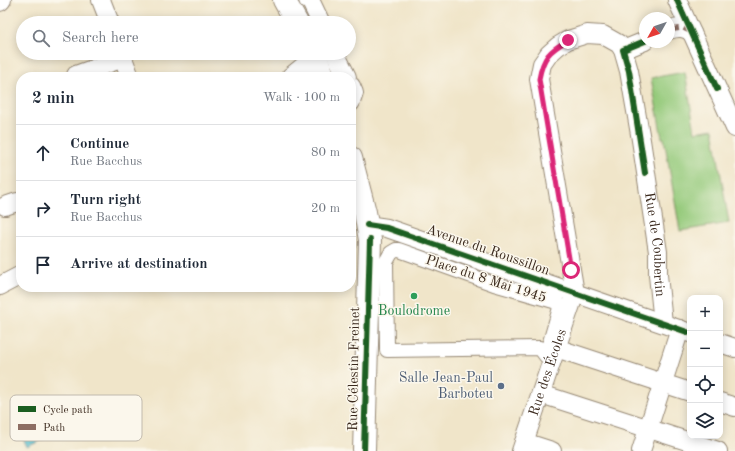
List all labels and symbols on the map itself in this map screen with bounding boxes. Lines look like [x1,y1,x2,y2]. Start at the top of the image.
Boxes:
north arrow [639,12,675,48]
route end [559,31,577,49]
street label: Rue de Coubertin [642,191,667,298]
street label: Avenue du Roussillon [424,222,552,278]
street label: Place du 8 Mai 1945 [424,253,548,305]
route start [562,261,580,279]
marker: Boulodrome [409,291,419,301]
place label: Boulodrome [378,304,450,318]
street label: Rue Célestin Freinet [346,307,362,431]
street label: Rue des Écoles [527,327,569,418]
place label: Salle Jean-Paul Barboteu [399,371,494,401]
marker: Salle Jean-Paul Barboteu [496,381,506,391]
legend [10,395,142,441]
text: Cycle path [43,405,93,416]
text: Path [43,423,65,434]

